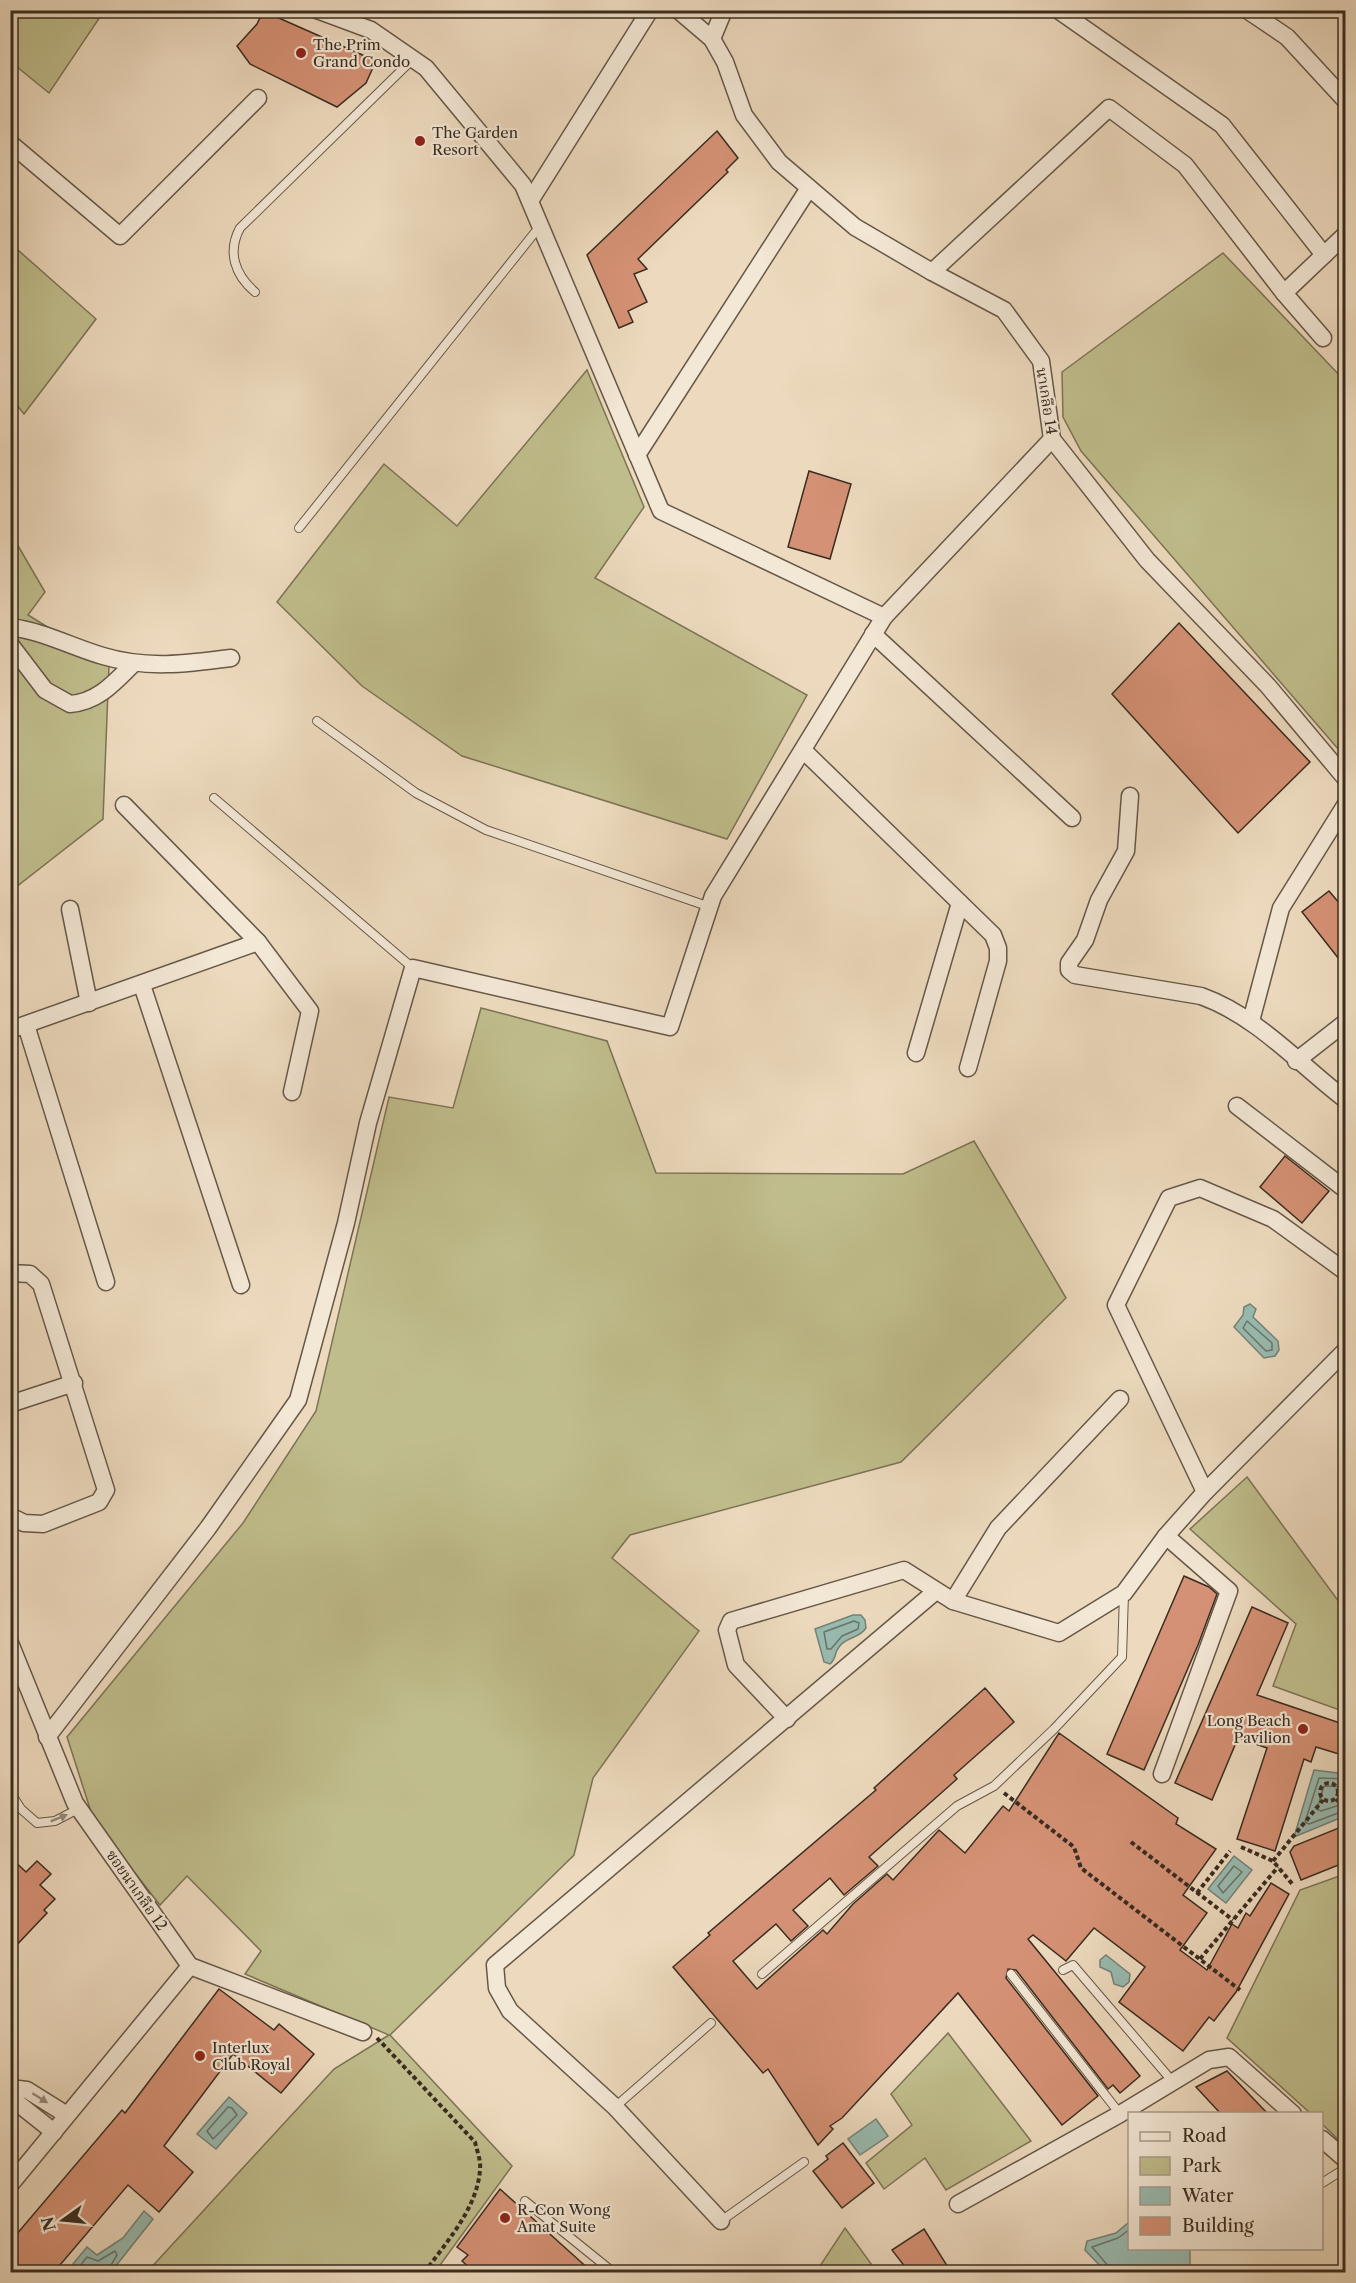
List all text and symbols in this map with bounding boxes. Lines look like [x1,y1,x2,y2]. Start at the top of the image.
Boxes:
place label: The Prim Grand Condo [313,35,410,71]
marker: The Prim Grand Condo [294,46,308,60]
place label: The Garden Resort [432,123,519,159]
marker: The Garden Resort [413,134,427,148]
street label: นาเกลือ 14 [1032,366,1062,436]
place label: Long Beach Pavilion [1207,1711,1292,1747]
marker: Long Beach Pavilion [1296,1722,1310,1736]
one-way arrow [51,1813,69,1823]
street label: ซอยนาเกลือ 12 [102,1846,172,1934]
place label: Interlux Club Royal [212,2038,291,2074]
marker: Interlux Club Royal [193,2049,207,2063]
one-way arrow [32,2092,48,2103]
legend [1128,2112,1323,2250]
text: Road [1182,2125,1227,2147]
text: Park [1182,2155,1223,2177]
text: Water [1181,2185,1234,2207]
north arrow [33,2190,93,2250]
place label: R-Con Wong Amat Suite [516,2200,610,2236]
marker: R-Con Wong Amat Suite [498,2211,512,2225]
text: N [37,2214,60,2233]
text: Building [1182,2215,1254,2237]

